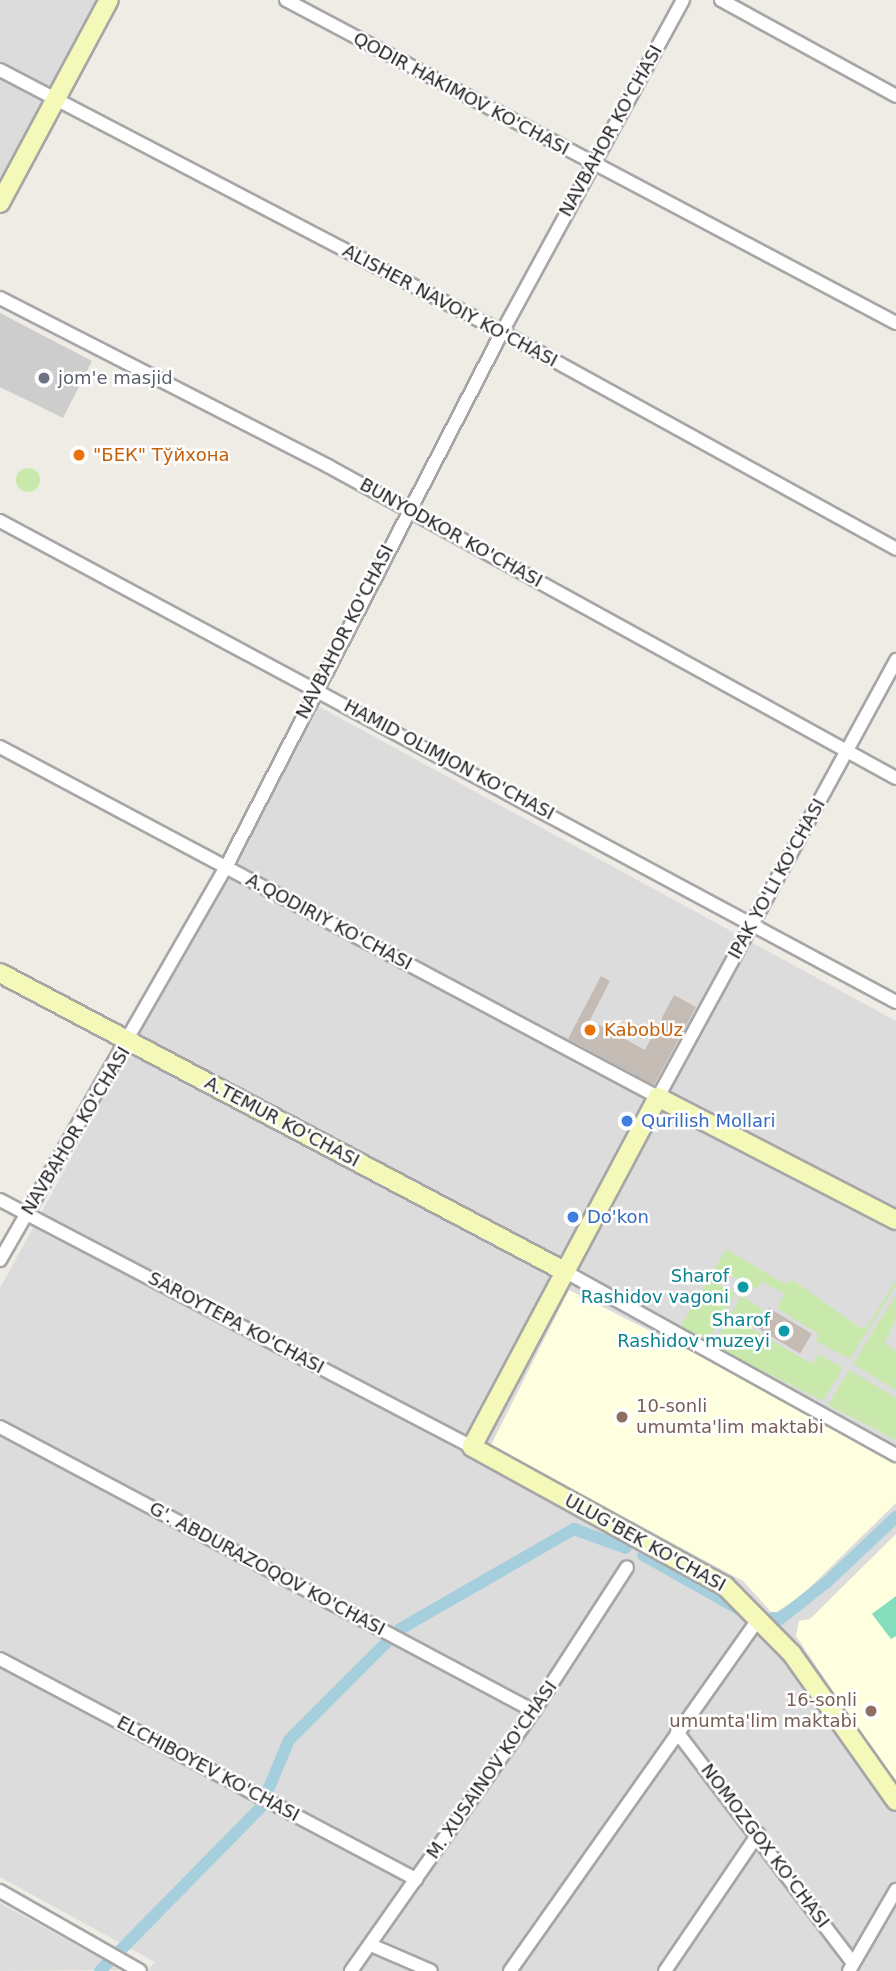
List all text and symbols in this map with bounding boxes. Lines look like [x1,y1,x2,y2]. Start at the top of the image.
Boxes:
street label: QODIR HAKIMOV KO'CHASI [349,28,573,160]
street label: NAVBAHOR KO'CHASI [555,42,667,220]
street label: ALISHER NAVOIY KO'CHASI [339,240,561,372]
place label: jom'e masjid [58,367,173,389]
marker: jom'e masjid [36,370,52,386]
place label: "БЕК" Тўйхона [93,444,230,466]
marker: "БЕК" Тўйхона [71,447,87,463]
street label: BUNYODKOR KO'CHASI [356,474,546,592]
street label: NAVBAHOR KO'CHASI [292,541,398,723]
street label: HAMID OLIMJON KO'CHASI [340,695,558,825]
street label: IPAK YO'LI KO'CHASI [724,795,830,963]
street label: A.QODIRIY KO'CHASI [242,869,416,975]
place label: KabobUz [604,1019,683,1041]
marker: KabobUz [582,1022,598,1038]
street label: NAVBAHOR KO'CHASI [17,1043,135,1219]
street label: A.TEMUR KO'CHASI [201,1072,363,1172]
place label: Qurilish Mollari [641,1110,775,1132]
marker: Qurilish Mollari [619,1113,635,1129]
place label: Do'kon [587,1206,649,1228]
marker: Do'kon [565,1209,581,1225]
place label: Sharof Rashidov vagoni [581,1266,729,1308]
street label: SAROYTEPA KO'CHASI [144,1267,328,1379]
marker: Sharof Rashidov vagoni [735,1279,751,1295]
place label: Sharof Rashidov muzeyi [617,1310,770,1352]
marker: Sharof Rashidov muzeyi [776,1323,792,1339]
place label: 10-sonli umumta'lim maktabi [636,1396,824,1438]
marker: 10-sonli umumta'lim maktabi [614,1409,630,1425]
street label: ULUG'BEK KO'CHASI [561,1490,729,1596]
street label: G'. ABDURAZOQOV KO'CHASI [145,1498,389,1640]
street label: M. XUSAINOV KO'CHASI [422,1677,562,1863]
place label: 16-sonli umumta'lim maktabi [669,1690,857,1732]
marker: 16-sonli umumta'lim maktabi [863,1703,879,1719]
street label: ELCHIBOYEV KO'CHASI [113,1712,303,1826]
street label: NOMOZGOX KO'CHASI [696,1760,834,1932]

